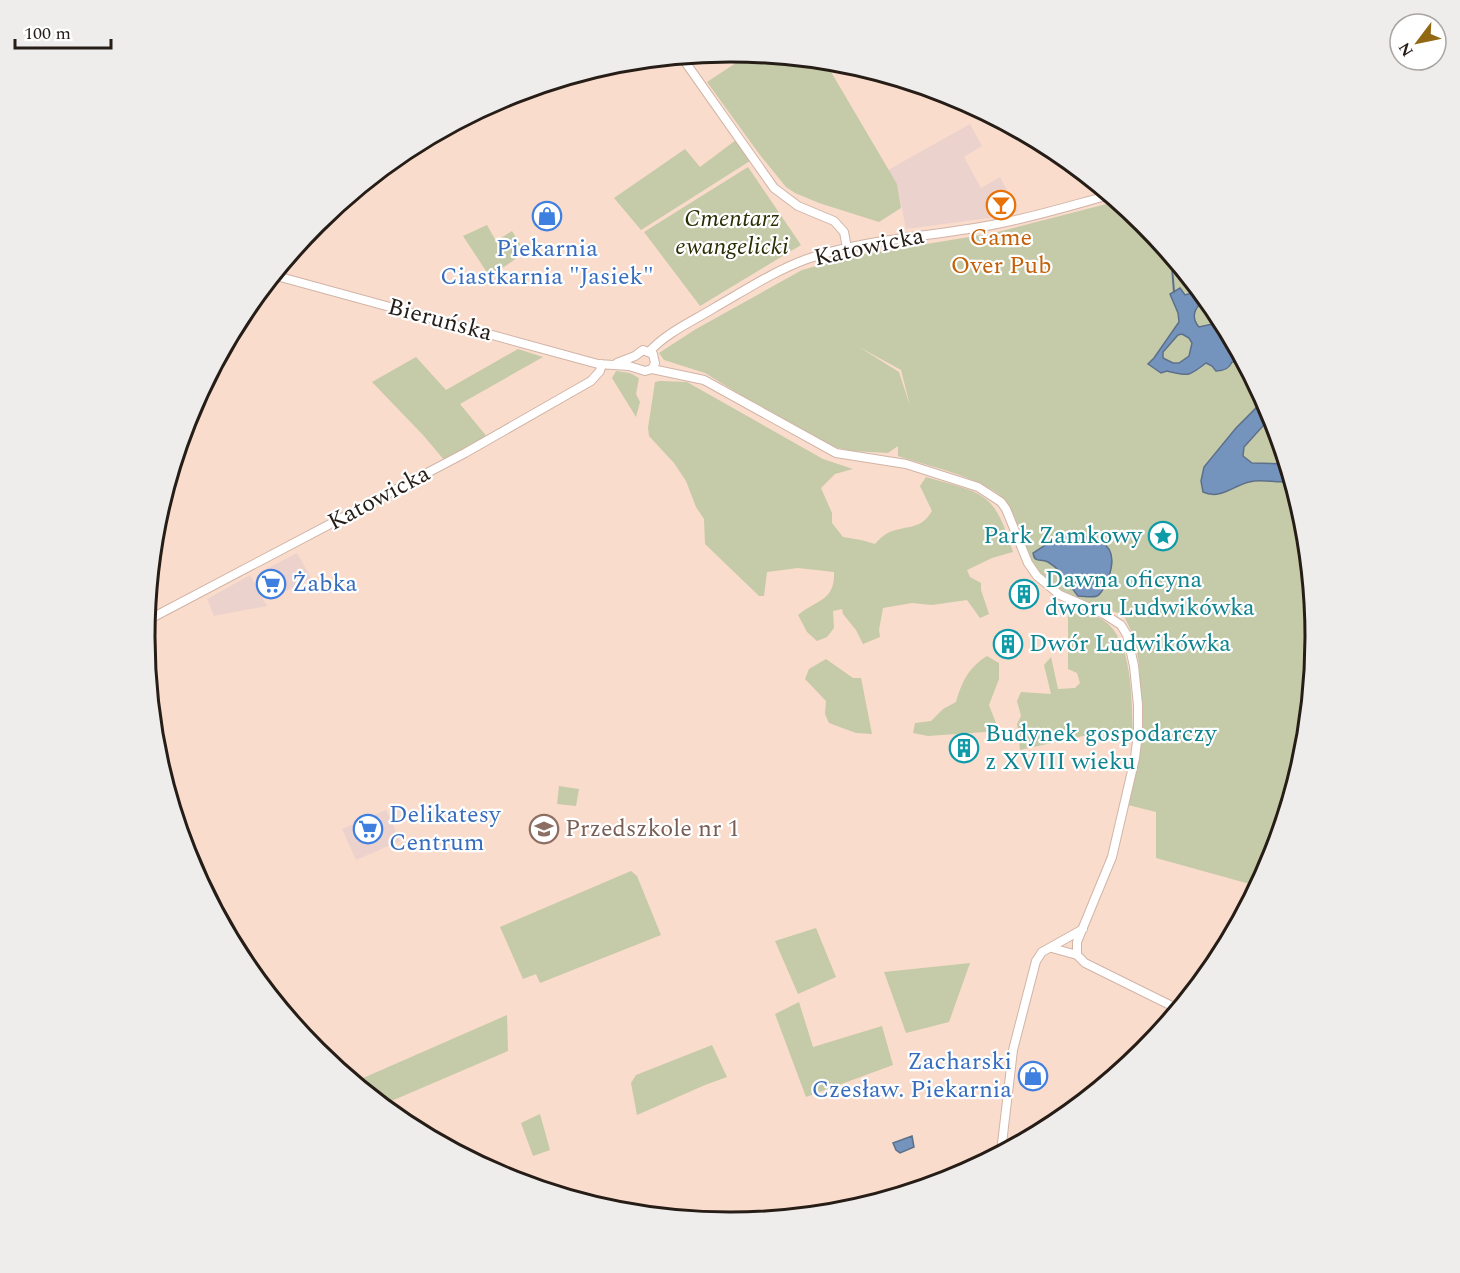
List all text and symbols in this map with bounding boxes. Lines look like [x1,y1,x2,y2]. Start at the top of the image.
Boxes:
scale bar [15,12,111,50]
north arrow [1388,12,1448,72]
text: 100 m [24,20,71,47]
text: N [1392,38,1420,61]
bar icon: Game Over Pub [985,189,1017,221]
shop icon: Piekarnia Ciastkarnia "Jasiek" [531,200,563,232]
park label: Cmentarz ewangelicki [675,201,789,265]
street label: Katowicka [811,218,928,276]
place label: Game Over Pub [951,220,1051,284]
place label: Piekarnia Ciastkarnia "Jasiek" [440,231,654,295]
street label: Bieruńska [384,289,497,351]
street label: Katowicka [321,456,437,540]
place label: Park Zamkowy [983,518,1143,554]
place icon: Park Zamkowy [1147,520,1179,552]
place label: Dawna oficyna dworu Ludwikówka [1045,562,1255,626]
place label: Żabka [292,566,358,602]
supermarket icon: Żabka [255,568,287,600]
building icon: Dawna oficyna dworu Ludwikówka [1008,578,1040,610]
place label: Dwór Ludwikówka [1029,626,1231,662]
building icon: Dwór Ludwikówka [992,628,1024,660]
place label: Budynek gospodarczy z XVIII wieku [985,716,1218,780]
building icon: Budynek gospodarczy z XVIII wieku [948,732,980,764]
place label: Delikatesy Centrum [389,797,502,861]
place label: Przedszkole nr 1 [565,811,739,847]
supermarket icon: Delikatesy Centrum [352,813,384,845]
school or university icon: Przedszkole nr 1 [528,813,560,845]
place label: Zacharski Czesław. Piekarnia [812,1044,1012,1108]
shop icon: Zacharski Czesław. Piekarnia [1017,1060,1049,1092]

